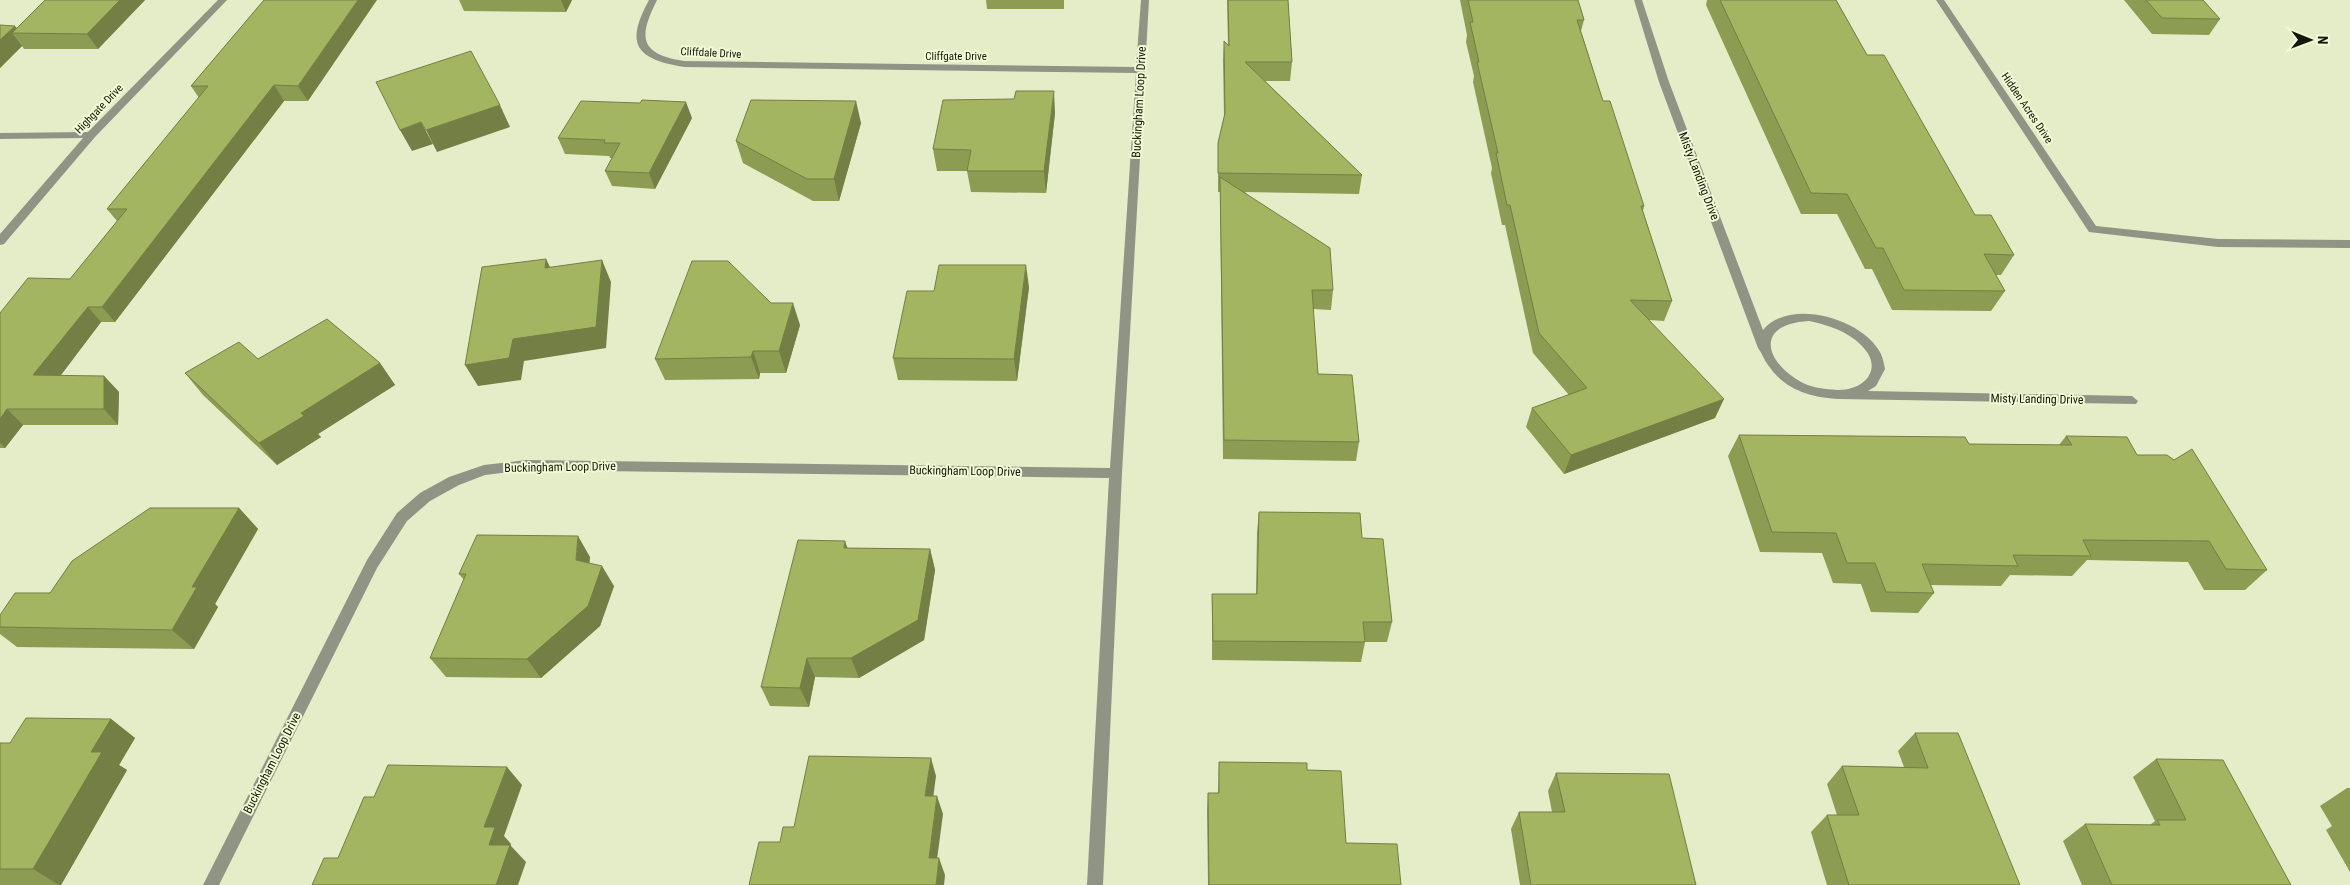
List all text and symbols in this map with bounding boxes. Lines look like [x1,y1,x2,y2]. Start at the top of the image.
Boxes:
north arrow [2285,15,2335,65]
text: N [2315,36,2331,45]
street label: Cliffdale Drive [680,45,742,61]
street label: Buckingham Loop Drive [1129,46,1149,158]
street label: Cliffgate Drive [925,50,987,63]
street label: Hidden Acres Drive [1999,70,2055,146]
street label: Highgate Drive [72,82,126,136]
street label: Misty Landing Drive [1676,130,1722,222]
street label: Misty Landing Drive [1990,391,2084,407]
street label: Buckingham Loop Drive [504,459,616,475]
street label: Buckingham Loop Drive [909,463,1021,479]
street label: Buckingham Loop Drive [240,710,304,816]

